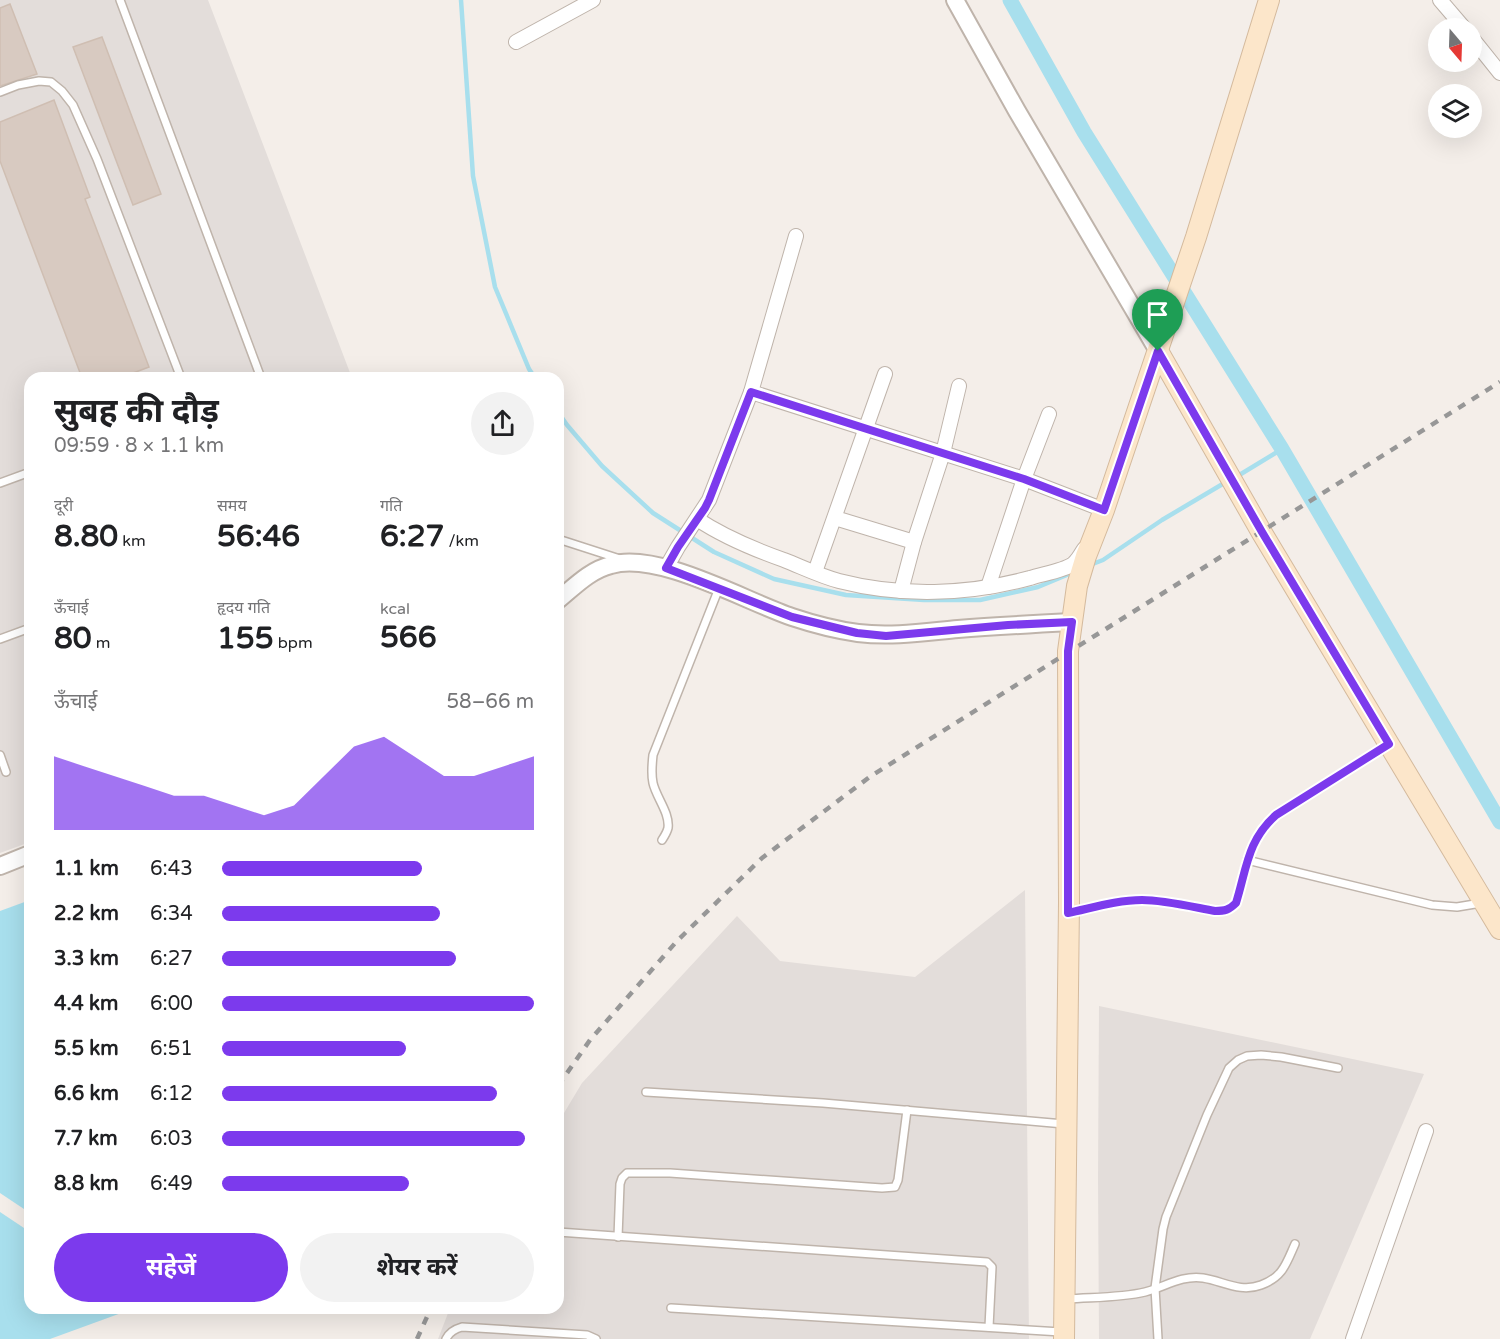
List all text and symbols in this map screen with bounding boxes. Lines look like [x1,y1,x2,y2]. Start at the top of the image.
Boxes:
north arrow [1428,18,1482,72]
map controls [1428,18,1482,138]
button: layers [1428,84,1482,138]
pin [1132,289,1183,351]
icon: arrive [1141,298,1174,331]
text: सुबह की दौड़ [54,392,219,431]
button: share [471,392,534,455]
text: 09:59 · 8 × 1.1 km [54,434,224,458]
text: दूरी [54,496,73,516]
text: समय [217,496,247,516]
text: गति [380,496,402,516]
text: 8.80 [54,518,118,555]
text: 56:46 [217,518,300,555]
text: 6:27 [380,518,444,555]
text: km [118,531,146,551]
text: /km [444,531,479,551]
text: ऊँचाई [54,598,89,618]
text: हृदय गति [217,598,270,618]
text: kcal [380,599,410,619]
text: 566 [380,619,437,656]
text: 80 [54,620,92,657]
text: 155 [217,620,274,657]
text: m [92,633,111,653]
text: bpm [274,633,313,653]
text: ऊँचाई [54,690,97,714]
text: 58–66 m [447,690,534,714]
text: 1.1 km [54,857,119,881]
text: 6:43 [150,857,193,881]
text: 2.2 km [54,902,119,926]
text: 6:34 [150,902,193,926]
text: 3.3 km [54,947,119,971]
text: 6:27 [150,947,193,971]
text: 4.4 km [54,992,118,1016]
text: 6:00 [150,992,193,1016]
text: 5.5 km [54,1037,119,1061]
text: 6:51 [150,1037,193,1061]
text: 6.6 km [54,1082,119,1106]
text: 6:12 [150,1082,193,1106]
text: 7.7 km [54,1127,118,1151]
text: 6:03 [150,1127,193,1151]
text: 8.8 km [54,1172,119,1196]
text: 6:49 [150,1172,193,1196]
button: सहेजें [54,1233,288,1302]
button: शेयर करें [300,1233,534,1302]

